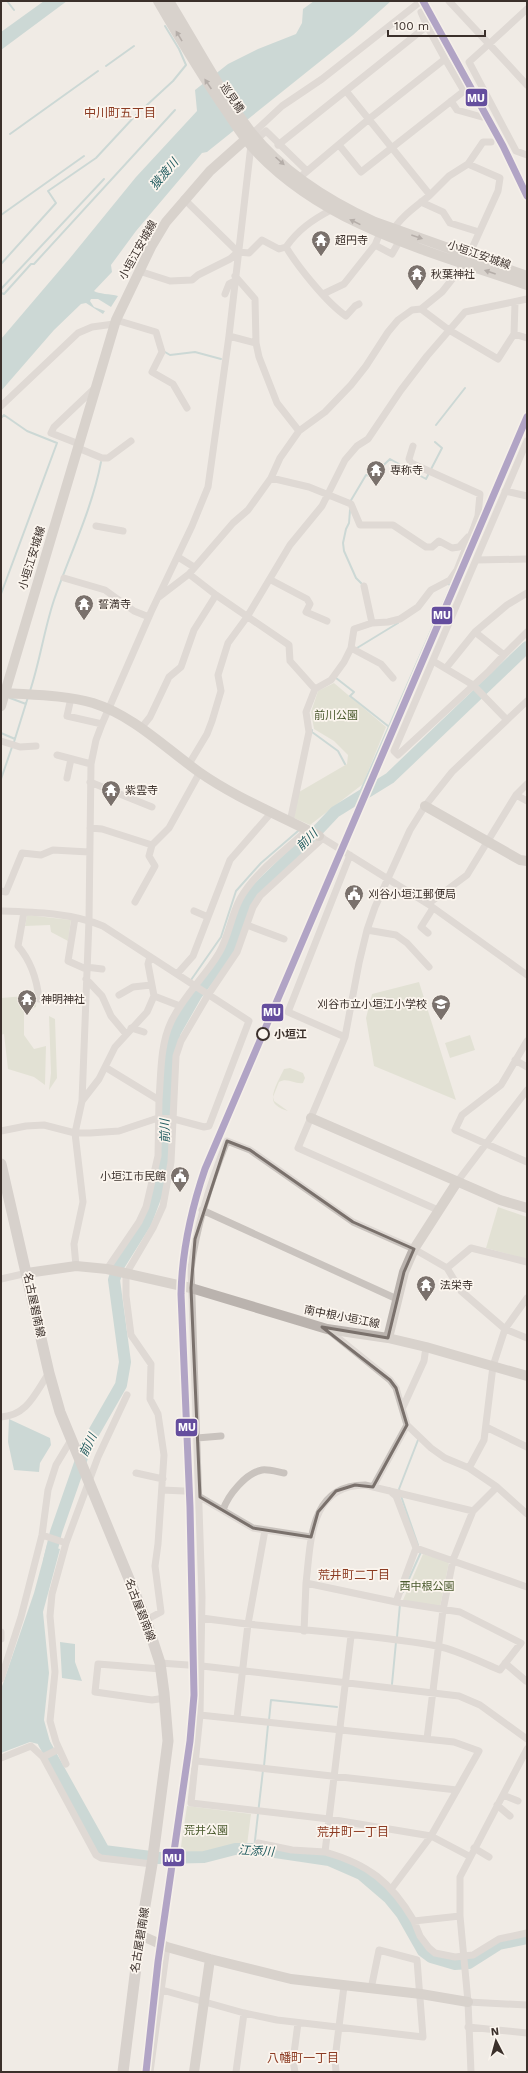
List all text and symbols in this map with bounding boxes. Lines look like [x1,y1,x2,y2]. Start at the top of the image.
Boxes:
scale bar [388,12,485,38]
text: 100 m [394,19,429,33]
one-way arrow [175,30,182,42]
one-way arrow [204,79,212,89]
street label: 巡見橋 [217,81,247,115]
line badge: MU [465,88,488,107]
text: MU [467,92,485,105]
district label: 中川町五丁目 [84,106,156,120]
water label: 猿渡川 [147,154,182,192]
one-way arrow [275,156,285,166]
street label: 小垣江安城線 [116,218,160,282]
one-way arrow [349,219,361,225]
temple icon: 超円寺 [310,229,332,257]
place label: 超円寺 [335,234,368,247]
one-way arrow [411,235,423,241]
street label: 小垣江安城線 [446,238,512,272]
temple icon: 秋葉神社 [406,263,428,291]
place label: 秋葉神社 [431,268,475,281]
one-way arrow [484,269,496,275]
temple icon: 専称寺 [365,459,387,487]
place label: 専称寺 [390,464,423,477]
street label: 小垣江安城線 [16,525,48,591]
temple icon: 誓満寺 [73,593,95,621]
place label: 誓満寺 [98,598,131,611]
line badge: MU [431,606,453,625]
text: MU [433,609,451,622]
park label: 前川公園 [314,709,358,722]
temple icon: 紫雲寺 [100,779,122,807]
place label: 紫雲寺 [125,784,158,797]
water label: 前川 [294,825,322,853]
public building icon: 刈谷小垣江郵便局 [343,883,365,911]
place label: 刈谷小垣江郵便局 [368,888,456,901]
temple icon: 神明神社 [16,988,38,1016]
place label: 神明神社 [41,993,85,1006]
school or university icon: 刈谷市立小垣江小学校 [430,993,452,1021]
place label: 刈谷市立小垣江小学校 [317,998,427,1011]
line badge: MU [261,1003,284,1022]
text: MU [263,1006,281,1019]
marker: 小垣江 [256,1027,270,1041]
place label: 小垣江 [274,1028,307,1041]
water label: 前川 [158,1117,172,1143]
public building icon: 小垣江市民館 [169,1165,191,1193]
place label: 小垣江市民館 [100,1170,166,1183]
street label: 名古屋碧南線 [21,1271,47,1339]
temple icon: 法栄寺 [415,1274,437,1302]
place label: 法栄寺 [440,1279,473,1292]
street label: 南中根小垣江線 [303,1303,381,1331]
line badge: MU [175,1418,198,1437]
text: MU [178,1421,196,1434]
water label: 前川 [77,1429,100,1459]
district label: 荒井町二丁目 [318,1568,390,1582]
street label: 名古屋碧南線 [122,1577,158,1643]
park label: 西中根公園 [400,1580,455,1593]
park label: 荒井公園 [184,1824,228,1837]
district label: 荒井町一丁目 [317,1825,389,1839]
water label: 江添川 [238,1843,276,1859]
line badge: MU [162,1848,185,1867]
text: MU [164,1852,182,1865]
street label: 名古屋碧南線 [128,1906,152,1974]
north arrow [476,2021,516,2061]
text: N [490,2025,500,2038]
district label: 八幡町一丁目 [267,2051,339,2065]

